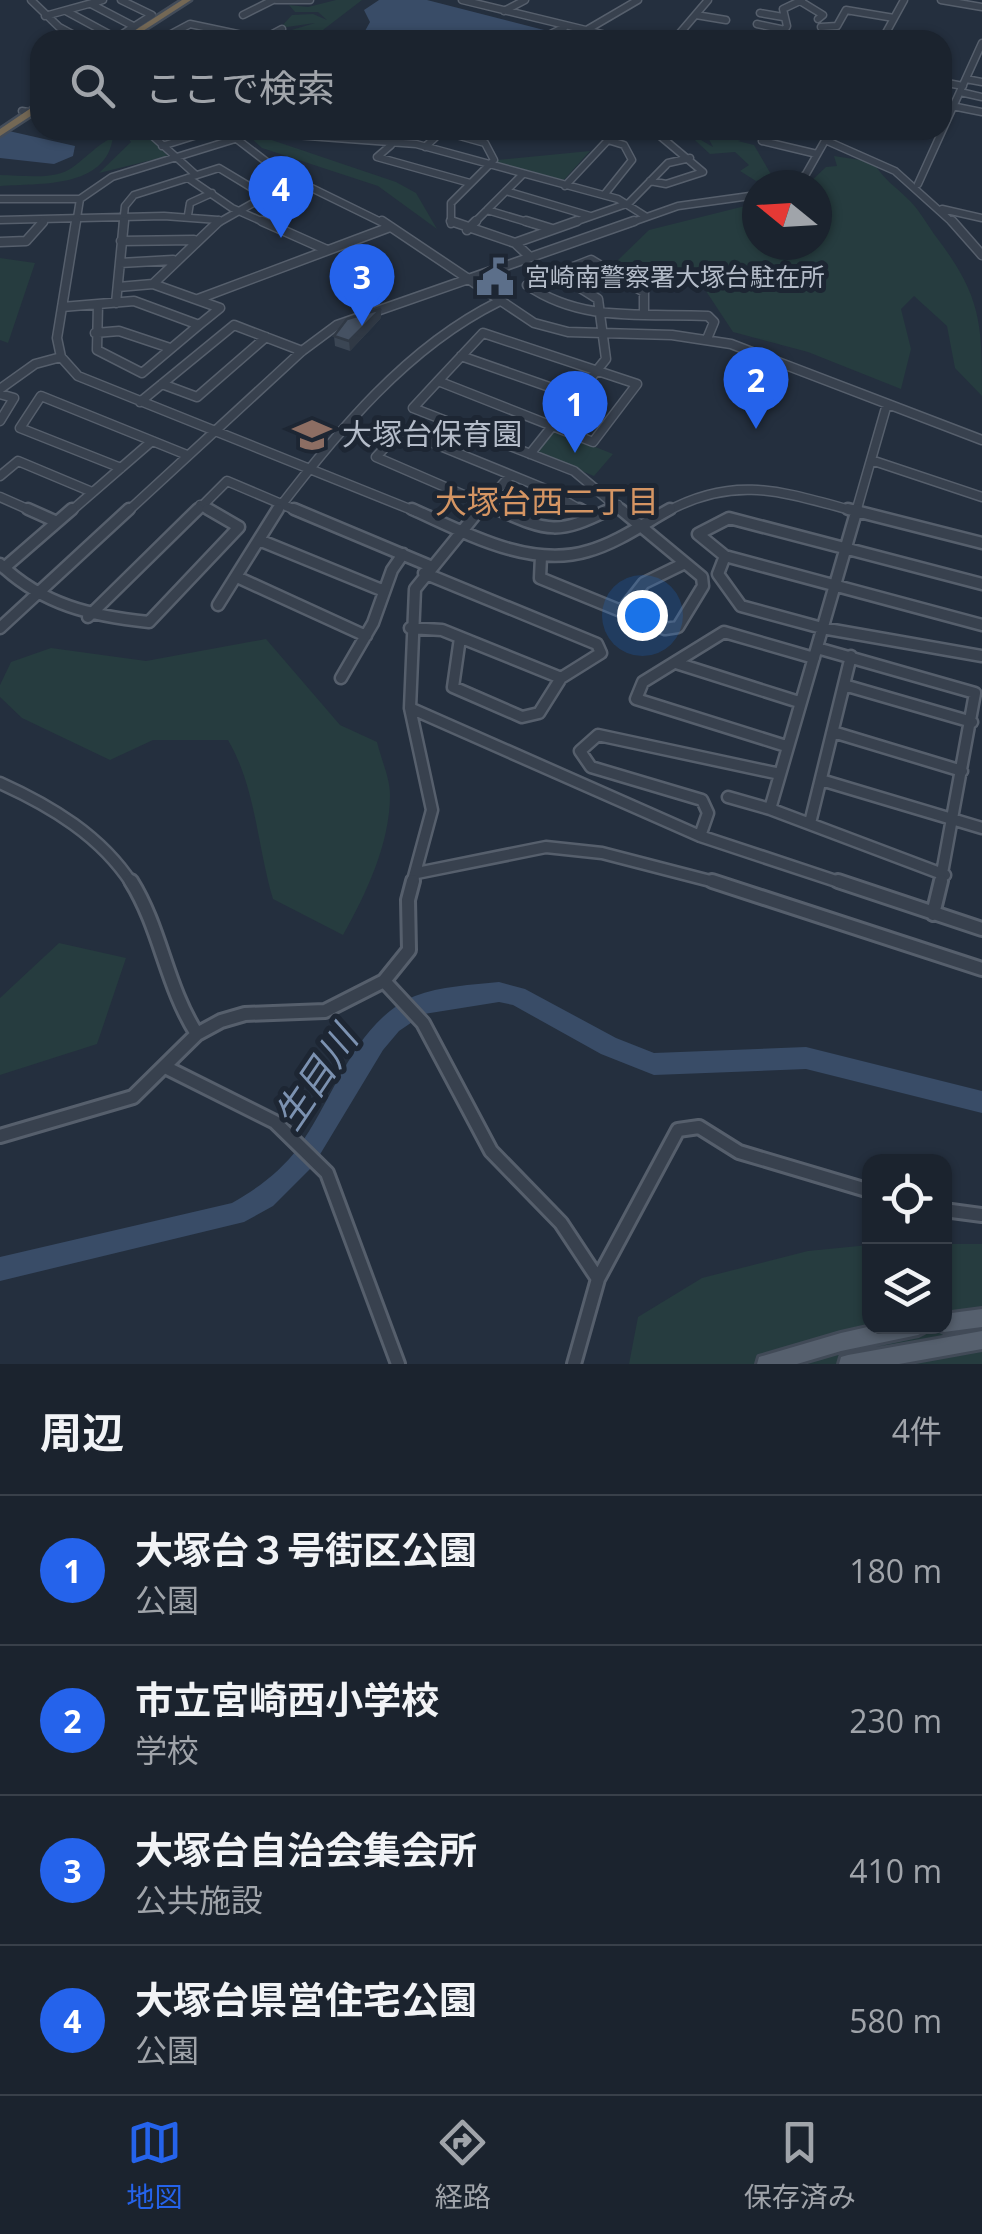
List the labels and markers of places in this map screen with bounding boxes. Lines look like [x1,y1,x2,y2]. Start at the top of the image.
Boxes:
pin: 4 [248,156,314,238]
pin: 3 [330,244,394,326]
public building icon: 宮崎南警察署大塚台駐在所 [474,256,516,298]
place label: 宮崎南警察署大塚台駐在所 [525,259,825,293]
pin: 2 [724,346,788,429]
pin: 1 [542,370,608,453]
place label: 大塚台保育園 [342,413,522,454]
school or university icon: 大塚台保育園 [291,414,333,456]

